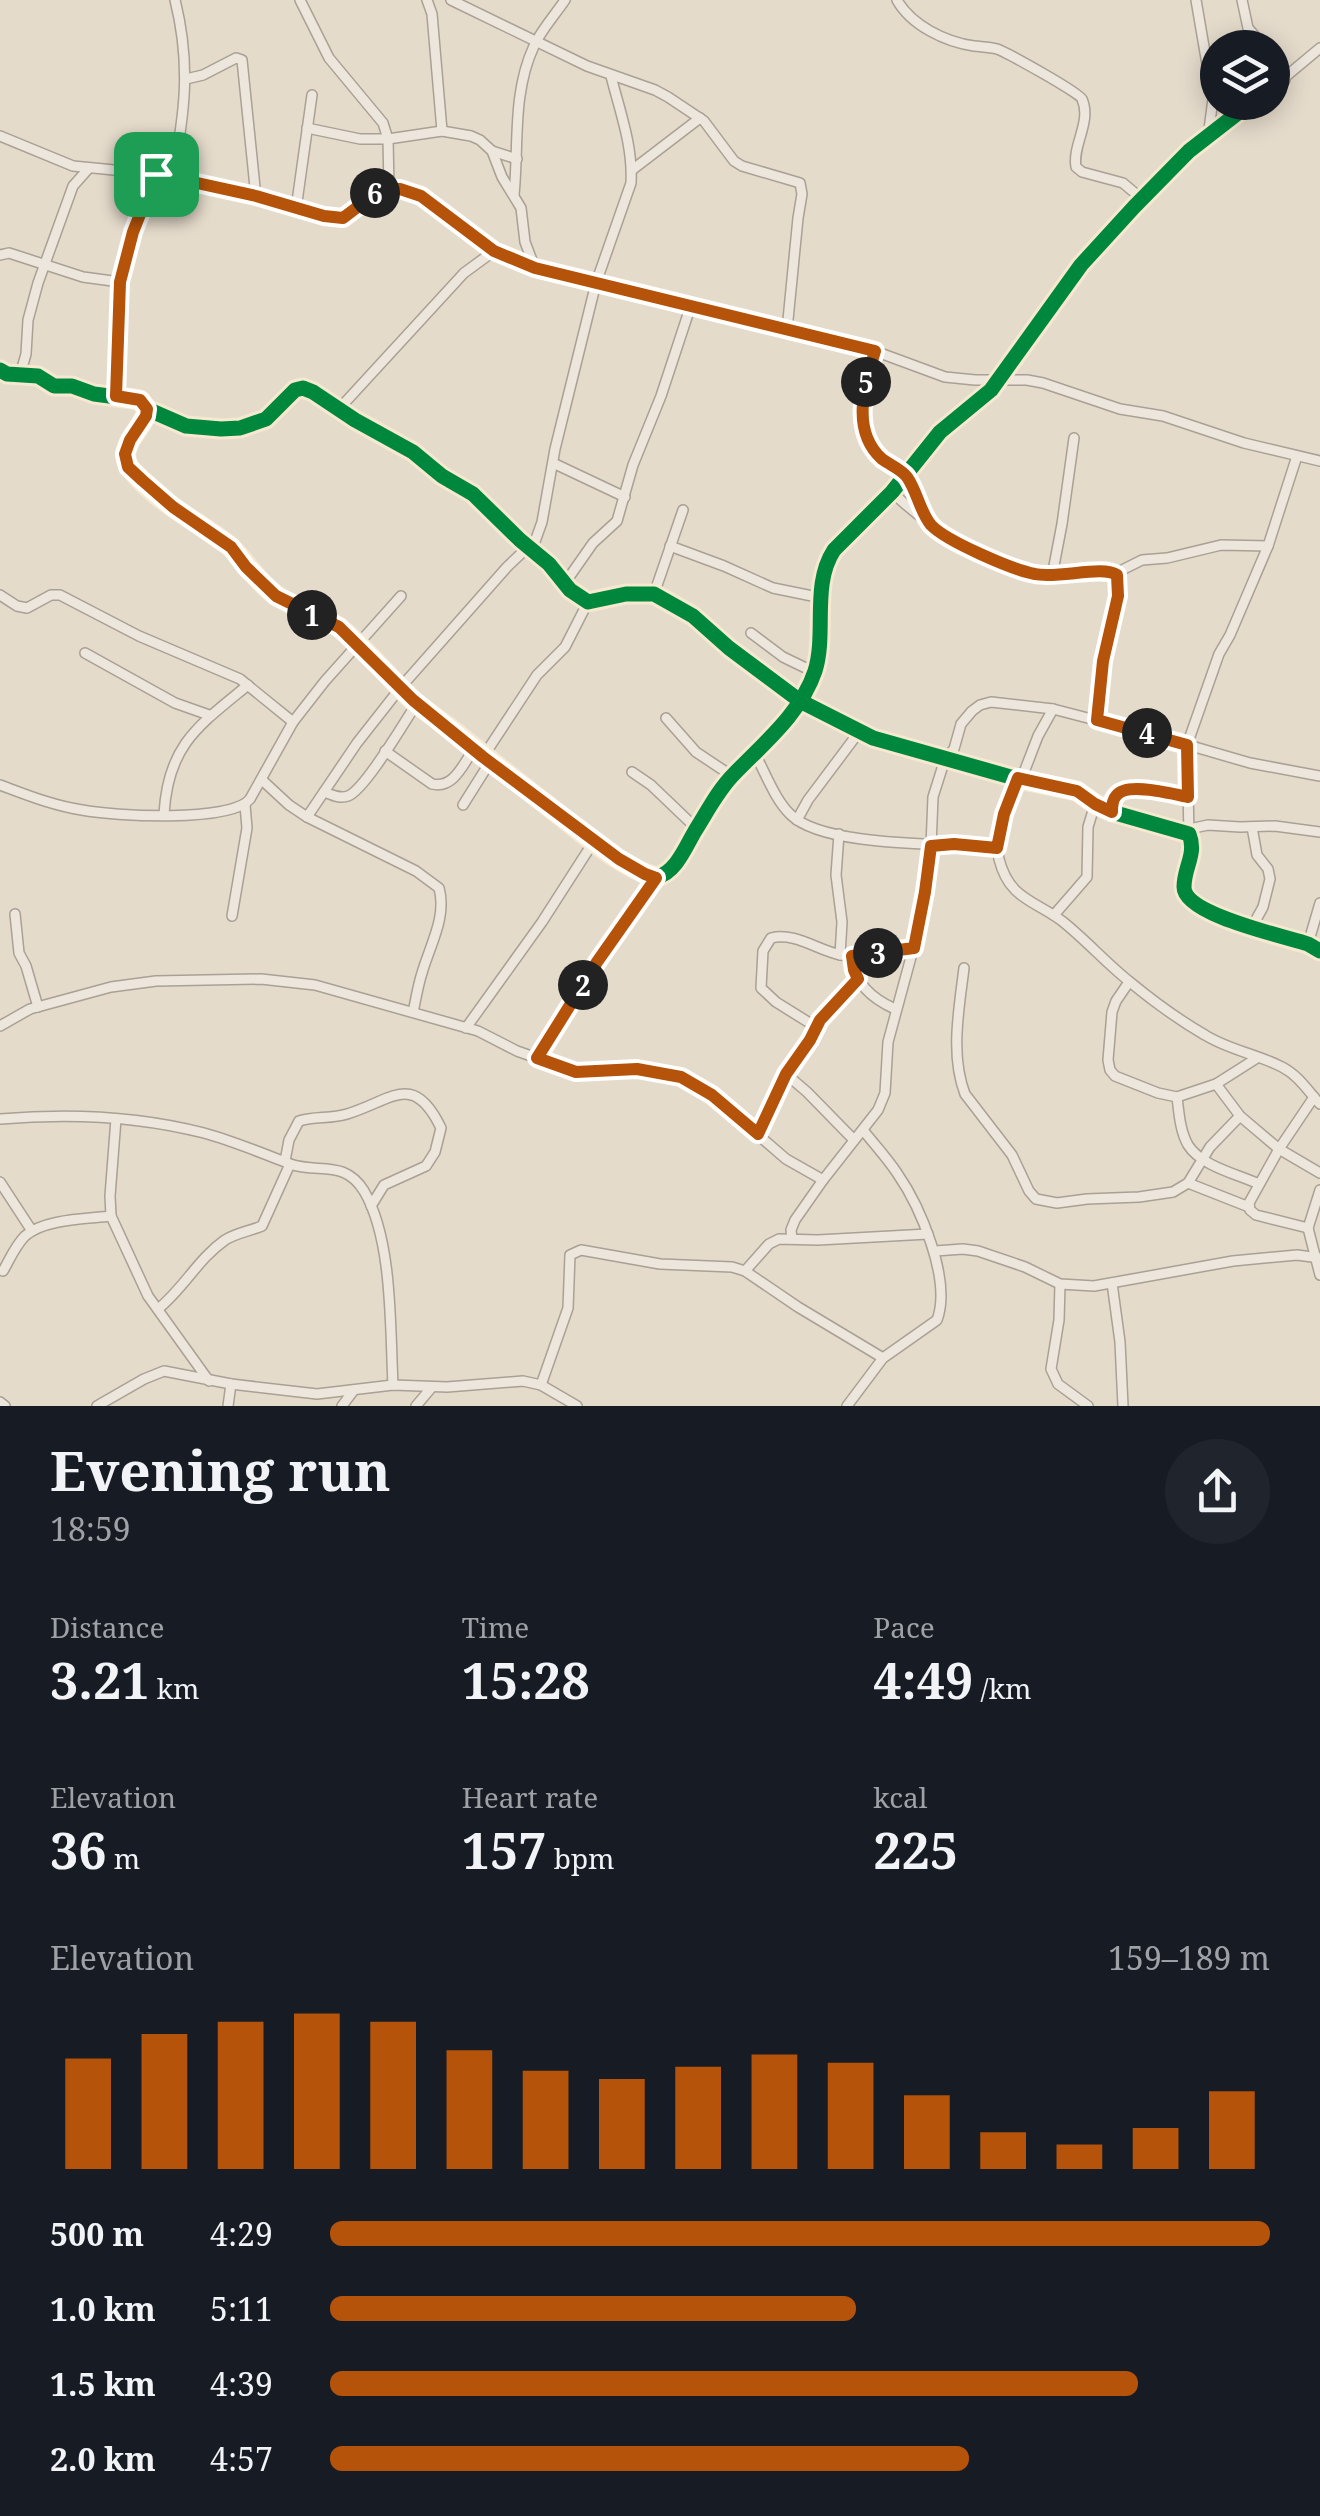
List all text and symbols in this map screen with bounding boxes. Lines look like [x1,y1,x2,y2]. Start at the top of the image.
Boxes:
map controls [1200,30,1290,120]
button: layers [1200,30,1290,120]
pin [114,132,199,217]
icon: arrive [129,147,184,202]
pin: 6 [350,168,400,218]
text: 6 [367,174,383,212]
pin: 5 [841,357,891,407]
text: 5 [858,363,874,401]
pin: 1 [287,590,337,640]
text: 1 [304,596,320,634]
pin: 4 [1122,708,1172,758]
text: 4 [1139,714,1155,752]
pin: 3 [853,928,903,978]
text: 3 [870,934,886,972]
pin: 2 [558,960,608,1010]
text: 2 [575,966,591,1004]
text: Evening run [50,1432,391,1507]
button: share [1165,1439,1270,1544]
text: 18:59 [50,1507,131,1550]
text: Distance [50,1608,164,1646]
text: Time [462,1608,529,1646]
text: Pace [873,1608,935,1646]
text: 3.21 [50,1646,149,1714]
text: 15:28 [462,1646,590,1714]
text: 4:49 [873,1646,973,1714]
text: km [149,1669,200,1707]
text: /km [973,1669,1031,1707]
text: Elevation [50,1778,176,1816]
text: Heart rate [462,1778,598,1816]
text: kcal [873,1778,927,1816]
text: 36 [50,1816,107,1884]
text: 157 [462,1816,546,1884]
text: 225 [873,1816,958,1884]
text: m [107,1839,140,1877]
text: bpm [546,1839,615,1877]
text: Elevation [50,1936,194,1979]
text: 159–189 m [1108,1936,1270,1979]
text: 500 m [50,2212,144,2255]
text: 4:29 [210,2212,273,2255]
text: 1.0 km [50,2287,156,2330]
text: 5:11 [210,2287,273,2330]
text: 1.5 km [50,2362,156,2405]
text: 4:39 [210,2362,273,2405]
text: 2.0 km [50,2437,156,2480]
text: 4:57 [210,2437,273,2480]

